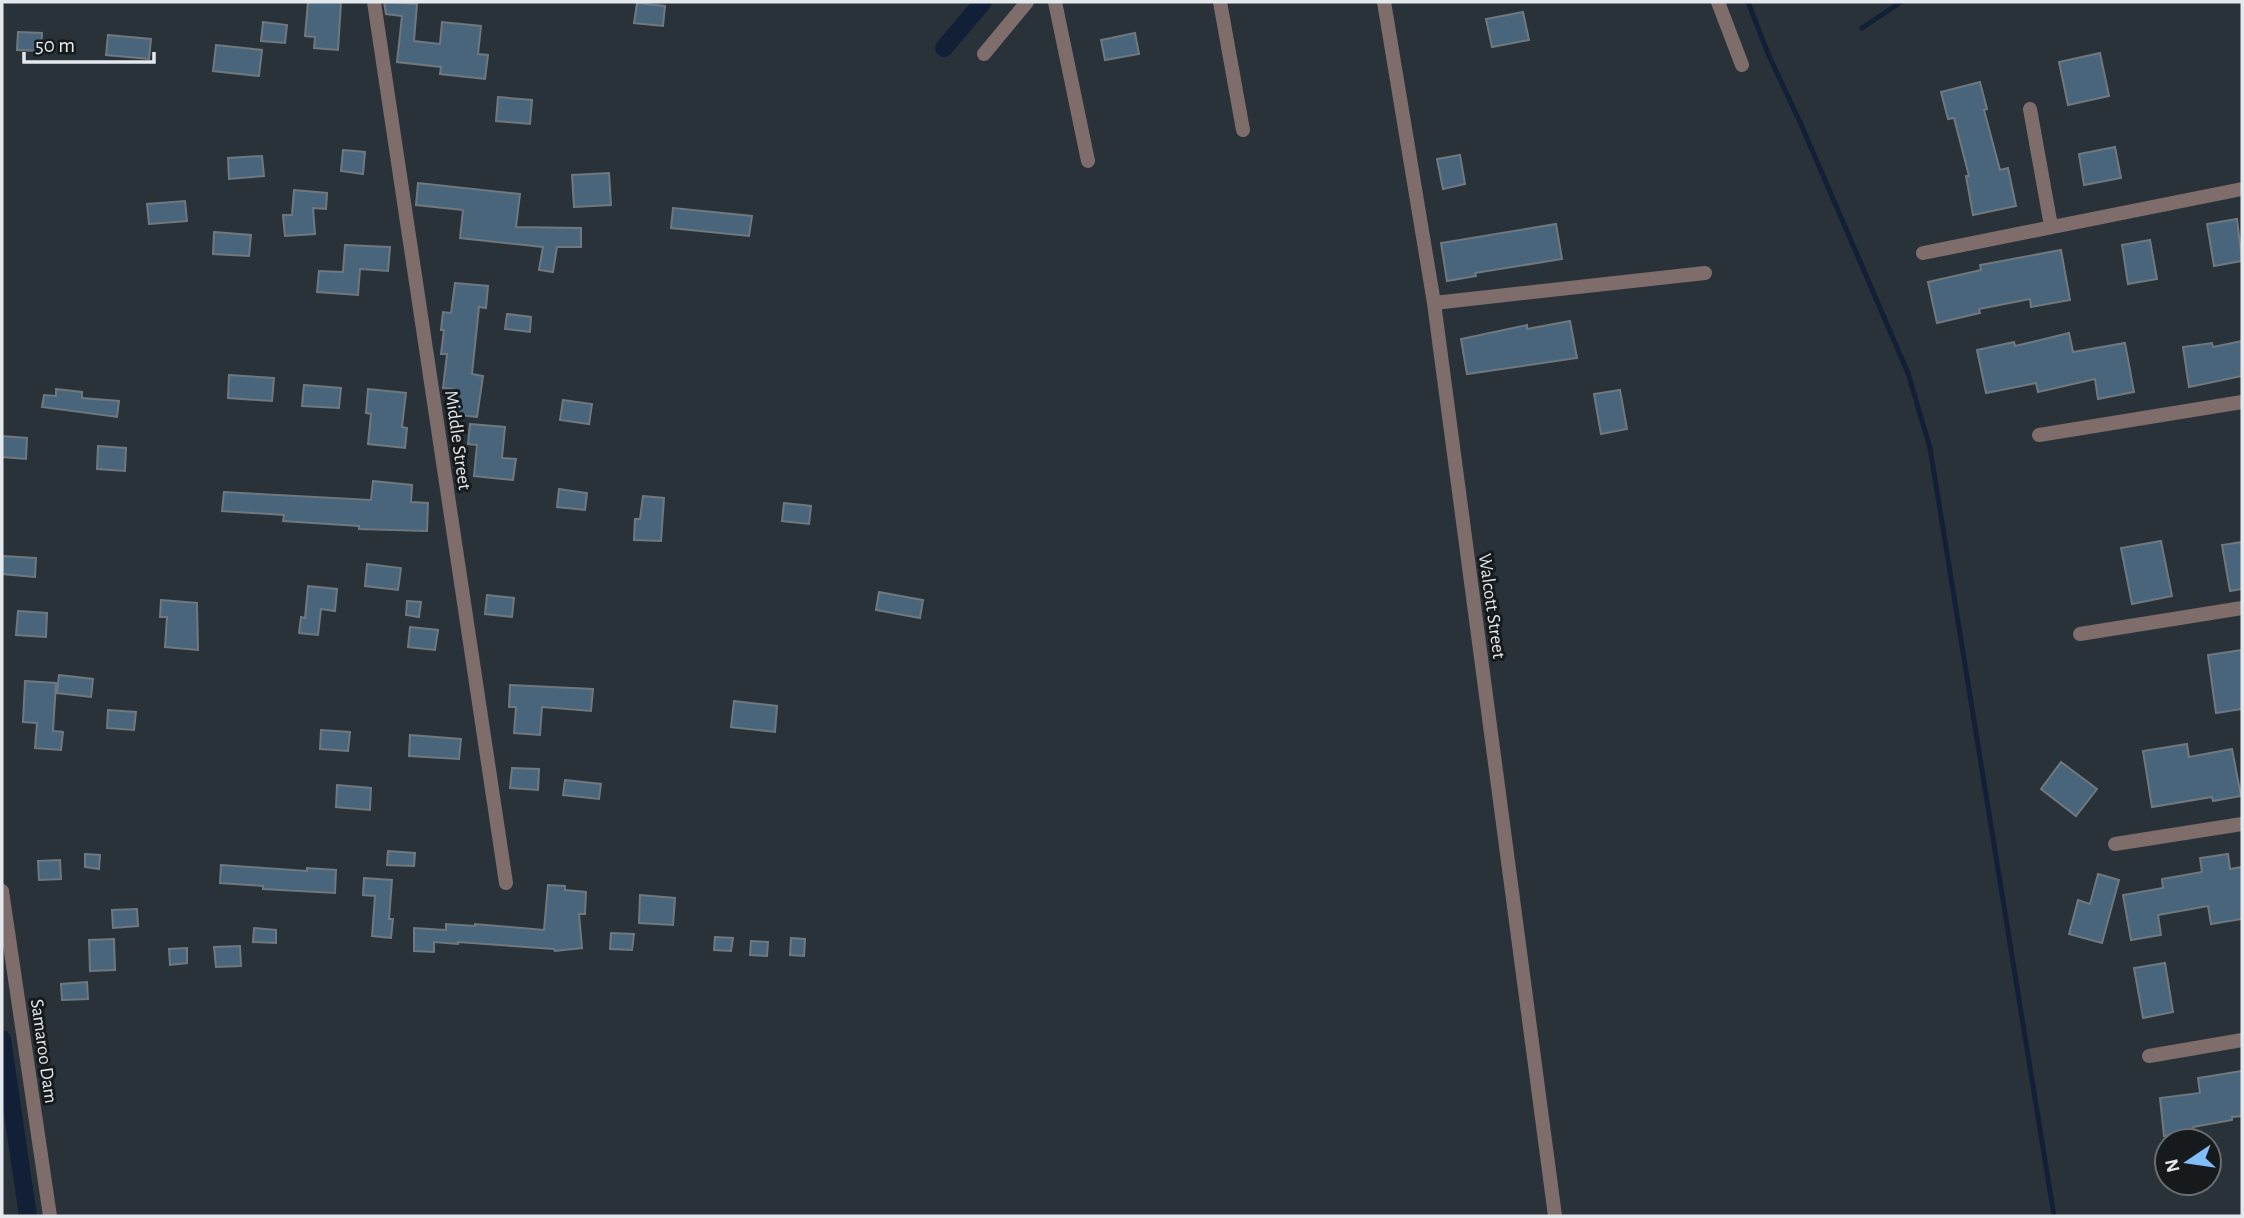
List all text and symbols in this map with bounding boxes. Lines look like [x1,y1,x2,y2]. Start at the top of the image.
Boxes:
scale bar [24,21,154,65]
text: 50 m [35,35,75,56]
street label: Middle Street [441,389,474,491]
street label: Walcott Street [1475,552,1508,660]
street label: Samaroo Dam [27,998,60,1104]
north arrow [2153,1127,2223,1197]
text: N [2162,1157,2184,1174]

